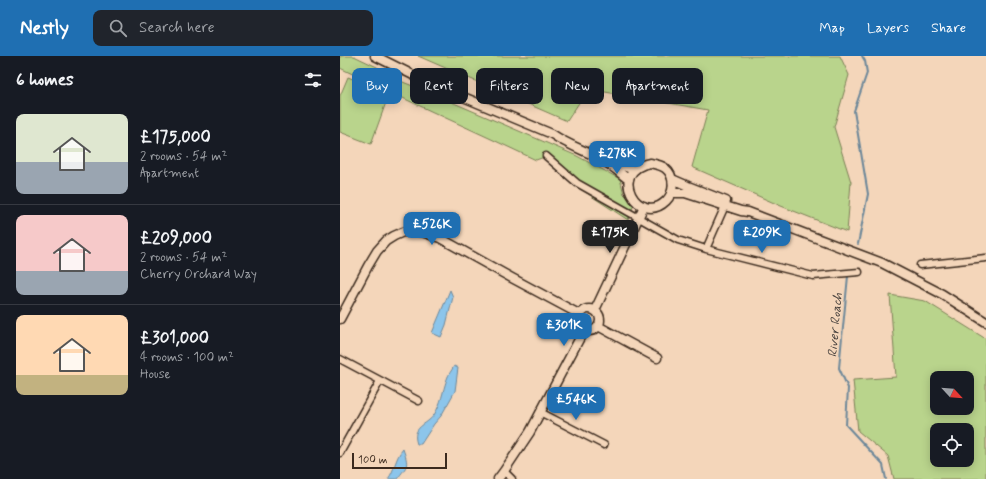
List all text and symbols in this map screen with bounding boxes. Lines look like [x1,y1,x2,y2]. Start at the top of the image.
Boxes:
search box [93,10,373,46]
text: Nestly [20,16,69,41]
icon: search [107,17,129,39]
text: Search here [139,18,215,38]
text: Map [819,19,845,37]
text: Layers [867,19,909,37]
text: Share [931,19,966,37]
chip: Buy [352,68,402,104]
chip: Rent [410,68,468,104]
chip: Filters [476,68,543,104]
chip: New [551,68,604,104]
chip: Apartment [612,68,703,104]
text: 6 homes [16,69,74,91]
icon: filters [302,69,324,91]
text: £175,000 [140,126,211,148]
icon: home [48,130,96,178]
pin: £278K [589,141,645,175]
text: £278K [598,145,636,162]
text: 2 rooms · 54 m² [140,148,227,165]
text: Apartment [140,165,199,182]
pin: £526K [404,212,460,246]
text: £526K [412,216,452,233]
pin: £175K [582,220,638,254]
pin: £209K [734,220,790,254]
text: £175K [591,224,629,241]
text: £209K [743,224,781,241]
text: £209,000 [140,227,212,249]
icon: home [48,231,96,279]
text: 2 rooms · 54 m² [140,249,227,266]
text: Cherry Orchard Way [140,266,257,283]
water label: River Roach [824,292,847,358]
pin: £301K [536,313,592,347]
text: £301K [546,317,582,334]
text: £301,000 [140,327,209,349]
icon: home [48,331,96,379]
text: 4 rooms · 100 m² [140,349,234,366]
text: House [140,366,171,383]
north arrow [930,371,974,415]
map controls [930,371,974,467]
pin: £546K [548,387,604,421]
text: £546K [556,391,596,408]
button: locate [930,423,974,467]
scale bar [352,451,447,470]
text: 100 m [358,453,388,467]

